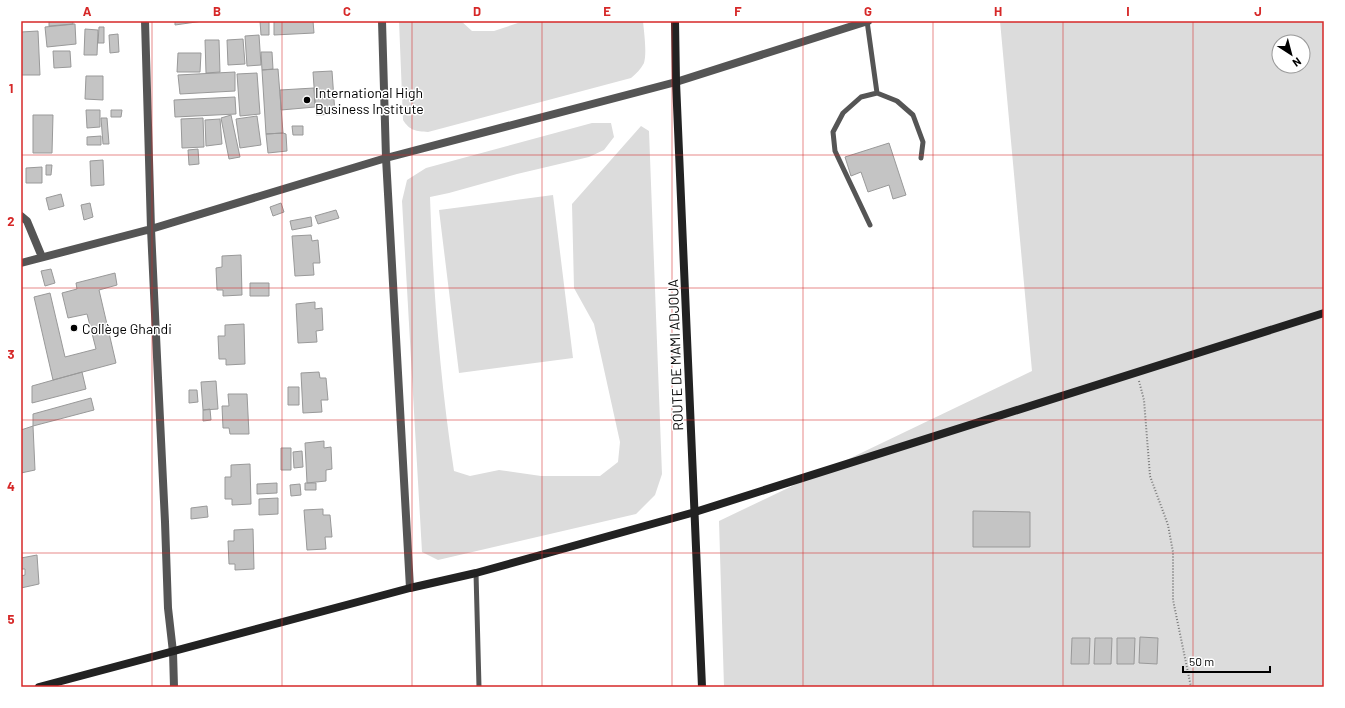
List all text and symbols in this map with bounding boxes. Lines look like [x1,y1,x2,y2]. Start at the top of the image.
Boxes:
text: A [83,3,92,19]
text: B [213,3,221,19]
text: C [343,3,351,19]
text: D [473,3,481,19]
text: E [603,3,611,19]
text: F [734,3,742,19]
text: G [864,3,872,19]
text: H [994,3,1002,19]
text: I [1126,3,1130,19]
text: J [1254,3,1262,19]
north arrow [1271,34,1311,74]
text: N [1290,55,1304,70]
text: 1 [9,80,13,96]
place label: International High Business Institute [315,84,424,117]
marker: International High Business Institute [302,95,312,105]
text: 2 [7,213,15,229]
street label: ROUTE DE MAMI ADJOUA [664,278,686,431]
place label: Collège Ghandi [82,320,172,337]
marker: Collège Ghandi [69,323,79,333]
text: 3 [7,346,15,362]
text: 4 [7,478,15,494]
text: 5 [7,611,15,627]
scale bar [1183,648,1270,674]
text: 50 m [1189,654,1214,668]

